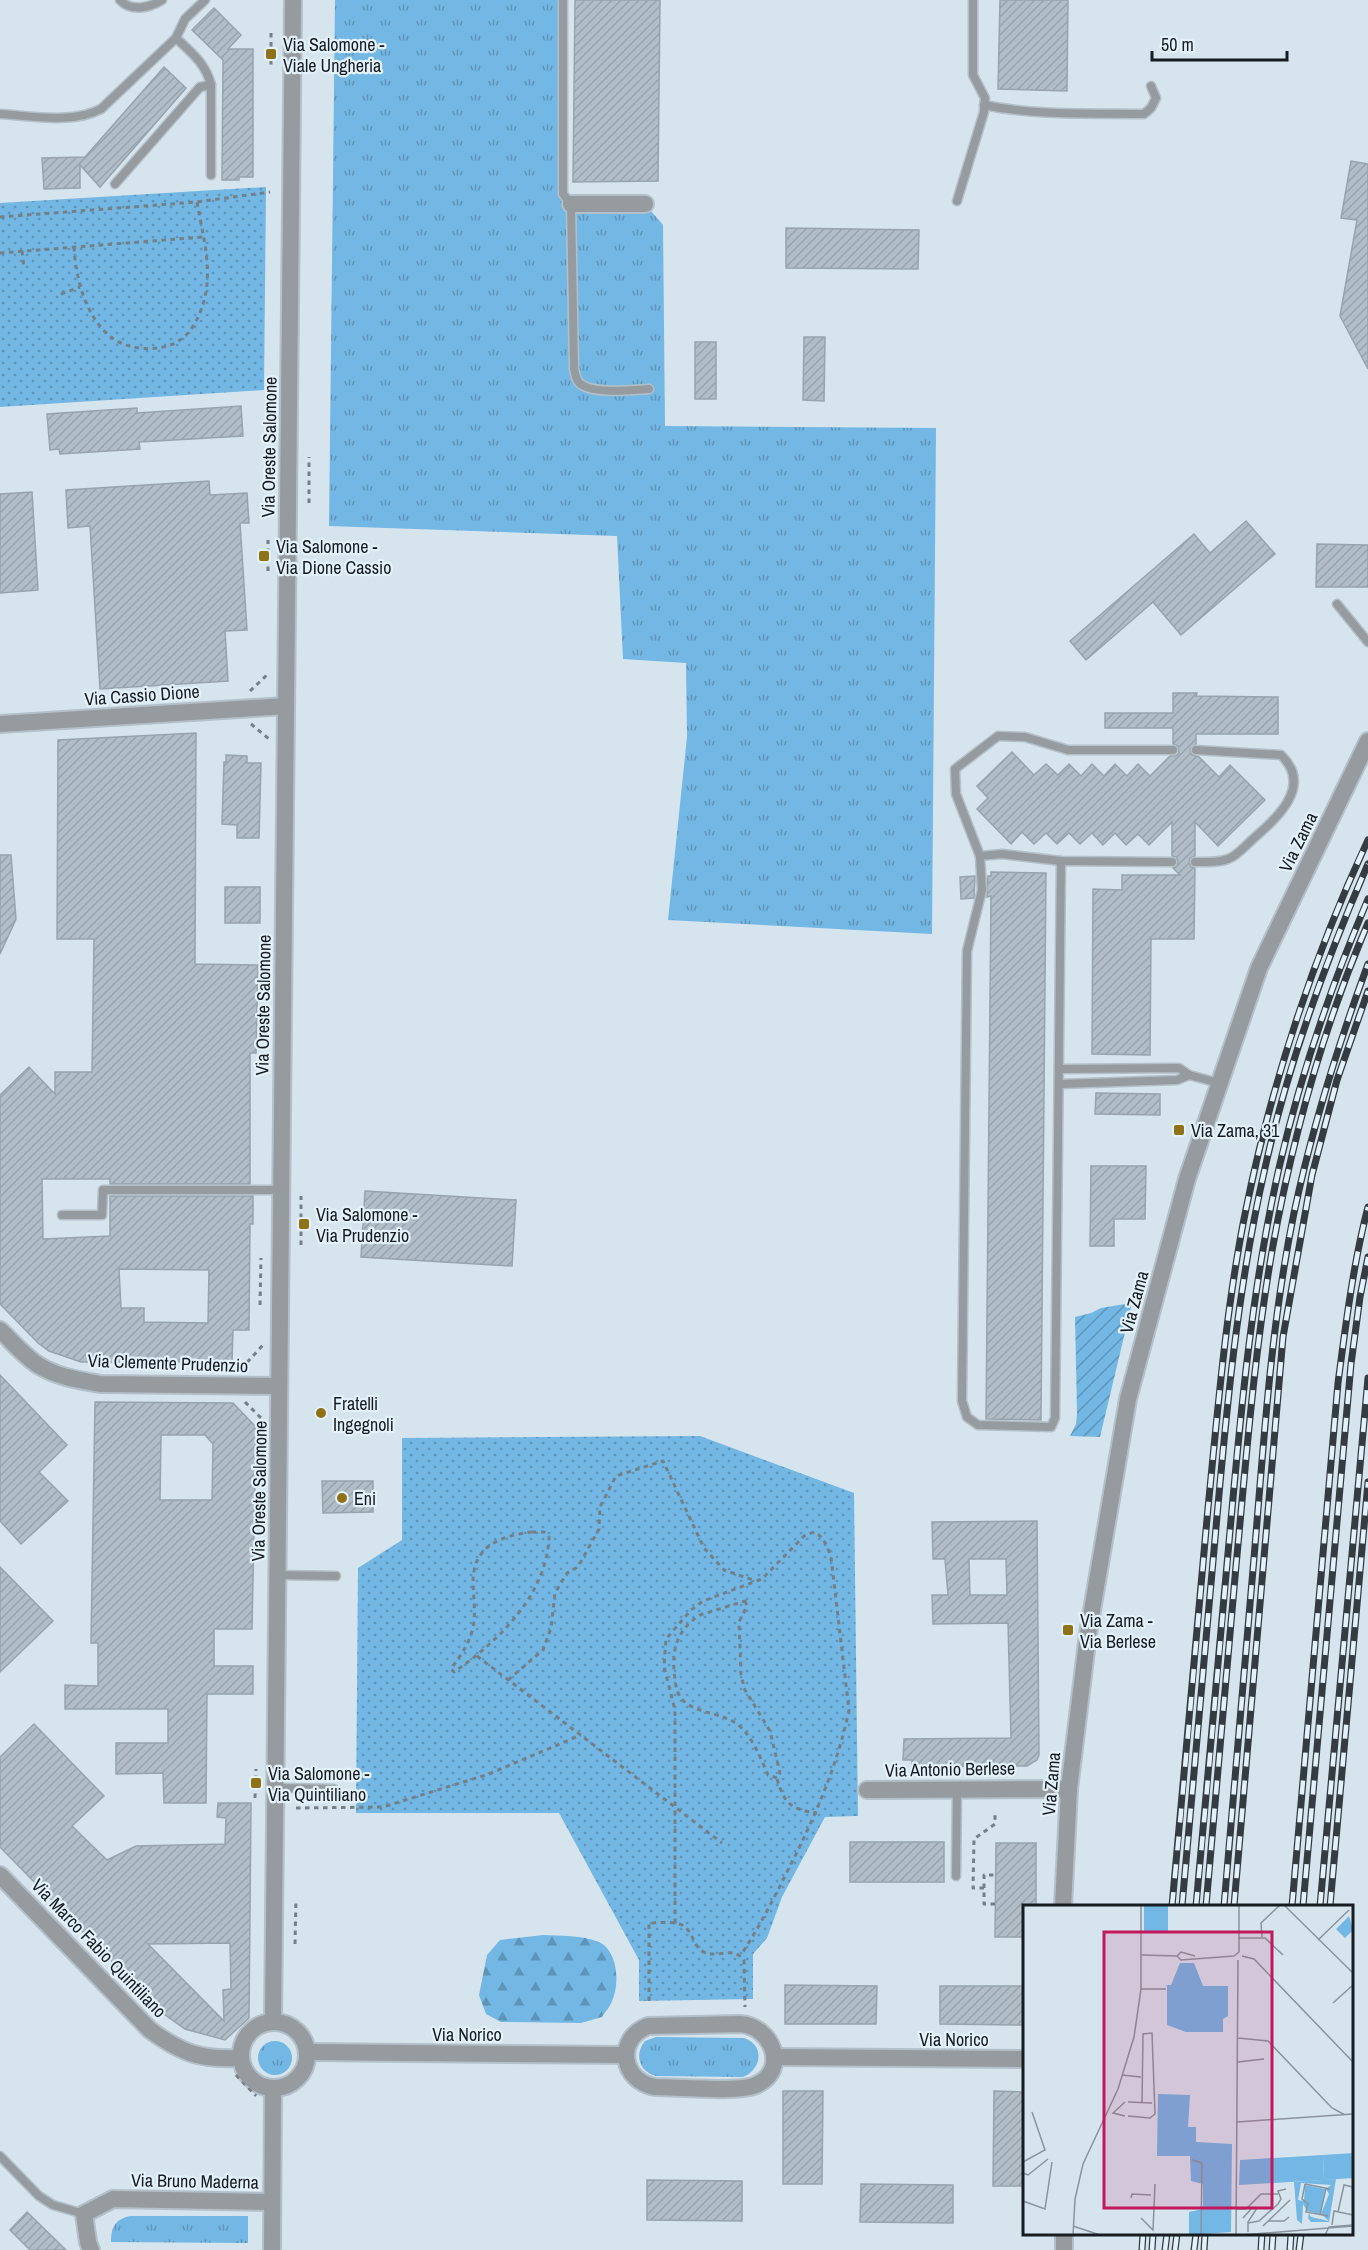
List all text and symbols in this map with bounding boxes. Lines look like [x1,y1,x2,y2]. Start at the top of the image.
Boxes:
scale bar [1152,24,1287,62]
place label: Via Salomone - Viale Ungheria [283,32,385,78]
text: 50 m [1161,32,1194,57]
marker: Via Salomone - Viale Ungheria [264,47,278,61]
street label: Via Oreste Salomone [255,376,283,518]
place label: Via Salomone - Via Dione Cassio [276,534,391,580]
marker: Via Salomone - Via Dione Cassio [257,549,271,563]
street label: Via Cassio Dione [84,679,200,711]
street label: Via Zama [1273,808,1323,876]
street label: Via Oreste Salomone [249,934,277,1076]
place label: Via Zama, 31 [1191,1118,1280,1143]
marker: Via Zama, 31 [1172,1123,1186,1137]
place label: Via Salomone - Via Prudenzio [316,1202,418,1248]
marker: Via Salomone - Via Prudenzio [297,1217,311,1231]
street label: Via Zama [1114,1268,1154,1336]
street label: Via Clemente Prudenzio [87,1348,249,1378]
place label: Fratelli Ingegnoli [333,1391,394,1437]
marker: Fratelli Ingegnoli [314,1406,328,1420]
street label: Via Oreste Salomone [245,1420,273,1562]
place label: Eni [354,1486,376,1511]
marker: Eni [335,1491,349,1505]
place label: Via Zama - Via Berlese [1080,1608,1156,1654]
marker: Via Zama - Via Berlese [1061,1623,1075,1637]
street label: Via Zama [1036,1751,1066,1817]
street label: Via Antonio Berlese [885,1755,1015,1783]
place label: Via Salomone - Via Quintiliano [268,1761,370,1807]
marker: Via Salomone - Via Quintiliano [249,1776,263,1790]
street label: Via Marco Fabio Quintiliano [26,1873,172,2023]
inset map [1023,1905,1353,2235]
street label: Via Norico [432,2022,502,2047]
street label: Via Norico [919,2027,989,2052]
street label: Via Bruno Maderna [131,2167,259,2195]

